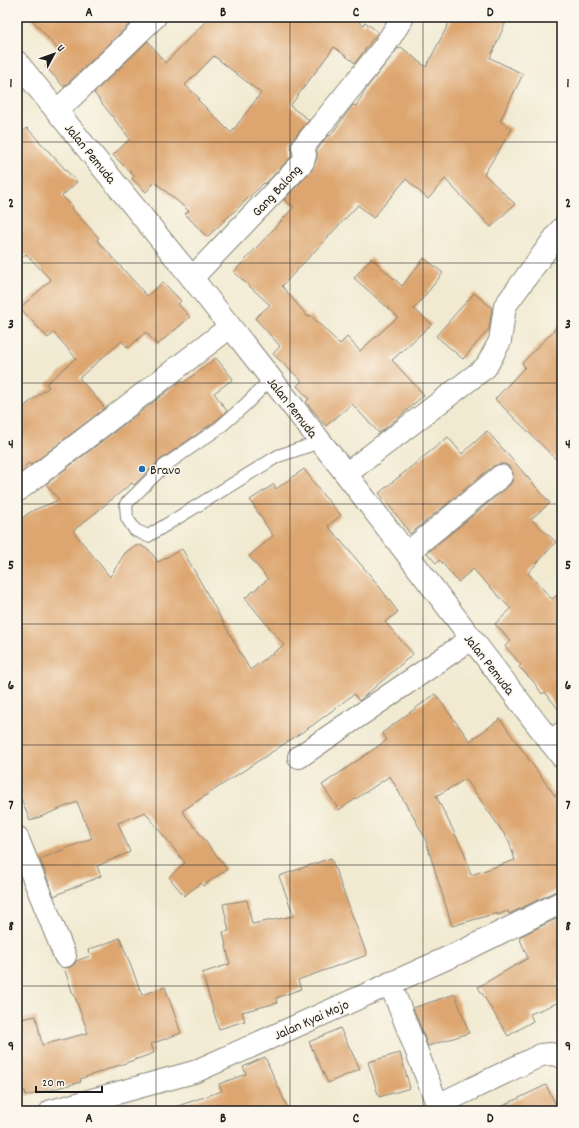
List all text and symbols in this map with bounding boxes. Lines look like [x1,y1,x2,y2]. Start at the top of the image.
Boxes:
text: A [85,4,93,23]
text: B [220,4,226,23]
text: C [353,4,360,23]
text: D [487,4,494,23]
north arrow [34,34,74,74]
text: U [52,41,68,56]
text: 1 [10,75,13,94]
text: 1 [567,75,570,94]
street label: Jalan Pemuda [59,120,120,189]
street label: Gang Balong [248,161,307,222]
text: 2 [8,195,14,214]
text: 2 [565,195,571,214]
text: 3 [8,316,14,335]
text: 3 [565,316,571,335]
street label: Jalan Pemuda [261,373,322,443]
text: 4 [8,436,14,455]
text: 4 [565,436,571,455]
place label: Bravo [150,461,180,481]
marker: Bravo [137,464,147,474]
text: 5 [8,557,14,576]
text: 5 [565,557,571,576]
street label: Jalan Pemuda [458,630,519,700]
text: 6 [8,677,15,696]
text: 6 [565,677,572,696]
text: 7 [9,797,14,816]
text: 7 [566,797,571,816]
text: 8 [8,918,14,937]
text: 8 [565,918,571,937]
street label: Jalan Kyai Mojo [271,995,352,1046]
text: 9 [8,1038,14,1057]
text: 9 [565,1038,571,1057]
scale bar [36,1068,102,1094]
text: 20 m [42,1075,65,1092]
text: A [85,1110,93,1128]
text: B [220,1110,226,1128]
text: C [353,1110,360,1128]
text: D [487,1110,494,1128]

